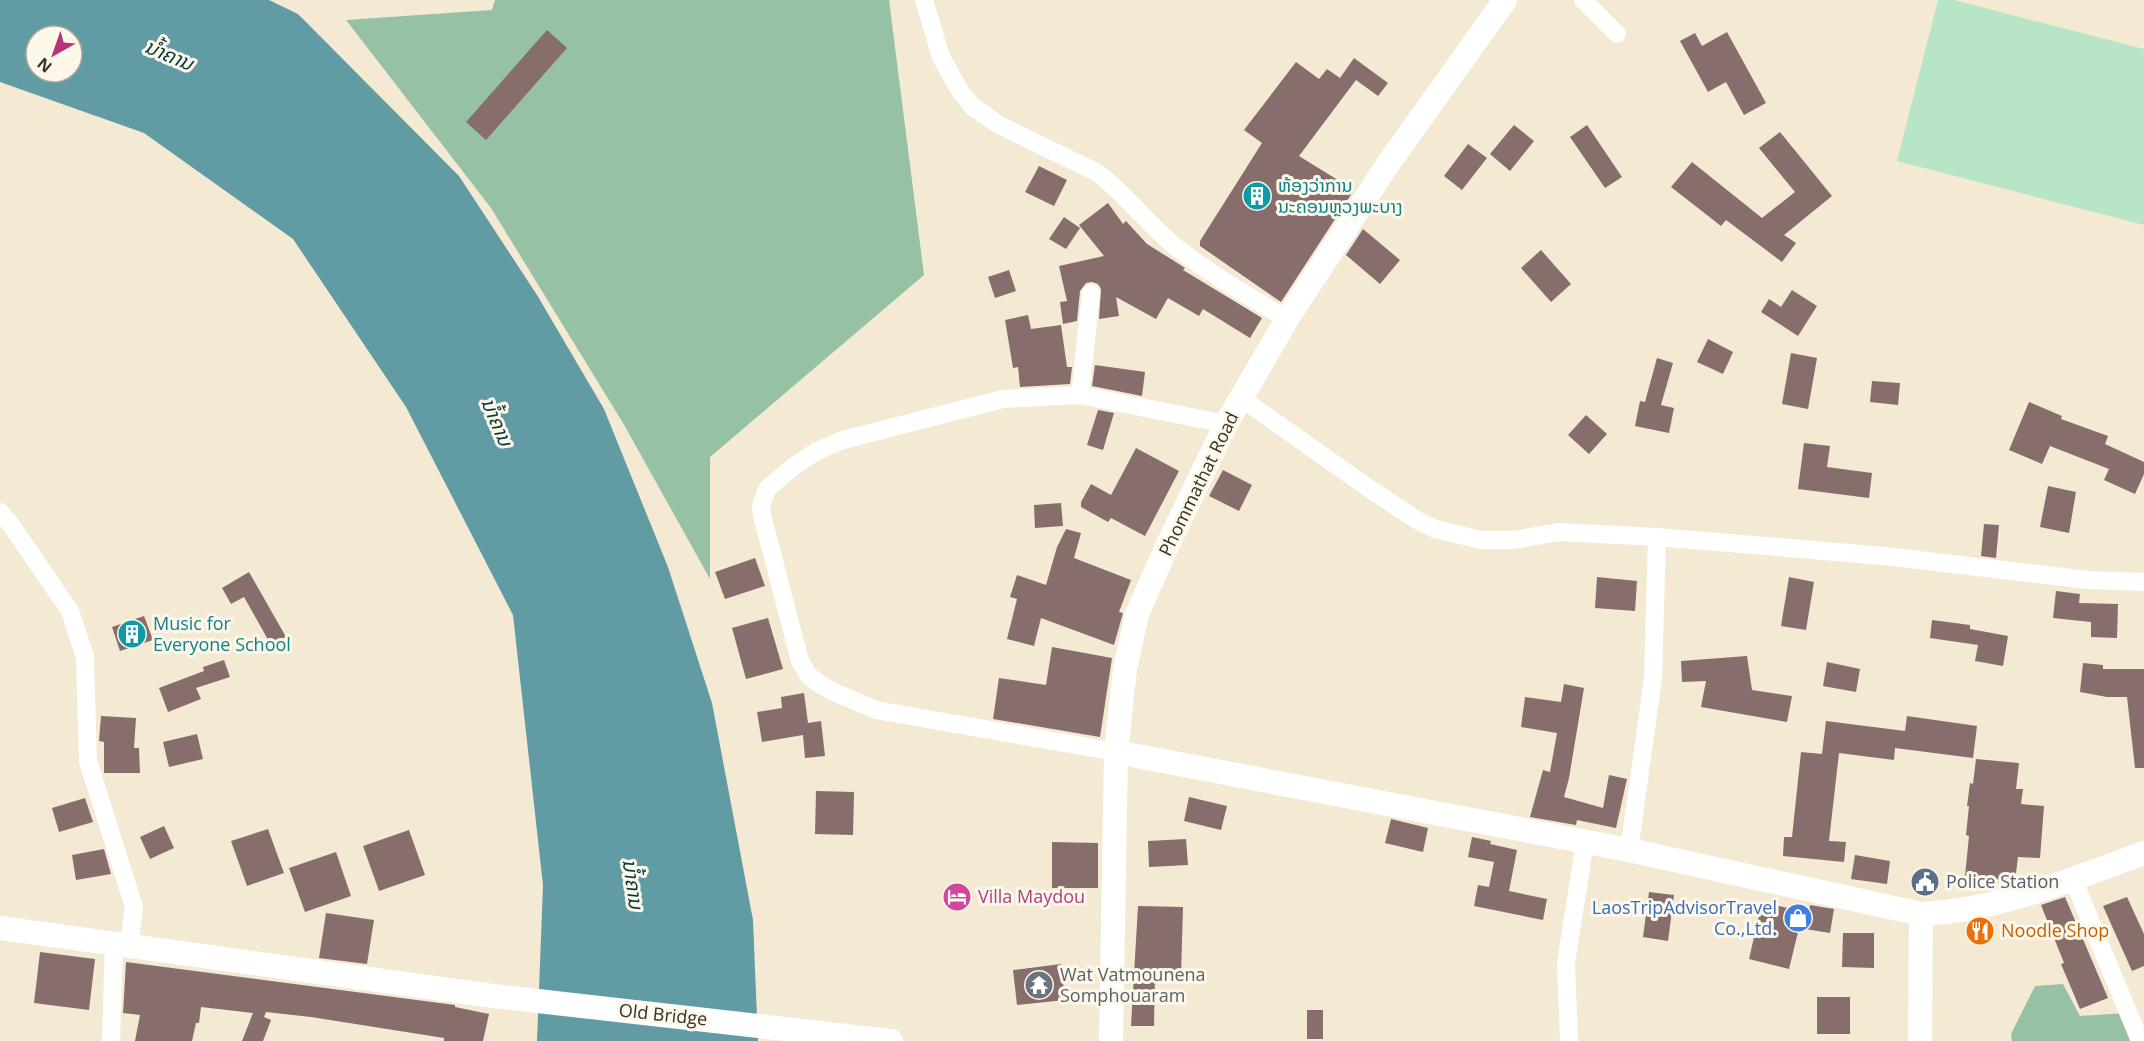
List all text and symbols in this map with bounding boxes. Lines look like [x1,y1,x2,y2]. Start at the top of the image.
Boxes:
north arrow [24,24,84,84]
water label: ນ້ຳຄານ [141,31,199,77]
text: N [32,53,56,78]
place label: ຫ້ອງວ່າການ ນະຄອນຫຼວງພະບາງ [1278,173,1403,218]
building icon: ຫ້ອງວ່າການ ນະຄອນຫຼວງພະບາງ [1241,180,1273,212]
water label: ນ້ຳຄານ [475,393,521,452]
street label: Phommathat Road [1153,408,1243,560]
place label: Music for Everyone School [153,611,291,656]
building icon: Music for Everyone School [116,618,148,650]
water label: ນ້ຳຄານ [617,857,652,912]
public building icon: Police Station [1909,866,1941,898]
place label: Police Station [1946,869,2059,893]
hotel icon: Villa Maydou [941,881,973,913]
place label: Villa Maydou [978,884,1085,908]
place label: LaosTripAdvisorTravel Co.,Ltd. [1592,895,1777,940]
shop icon: LaosTripAdvisorTravel Co.,Ltd. [1782,902,1814,934]
restaurant icon: Noodle Shop [1964,915,1996,947]
place label: Noodle Shop [2001,918,2109,942]
place label: Wat Vatmounena Somphouaram [1060,962,1206,1007]
temple icon: Wat Vatmounena Somphouaram [1023,969,1055,1001]
street label: Old Bridge [618,997,708,1031]

